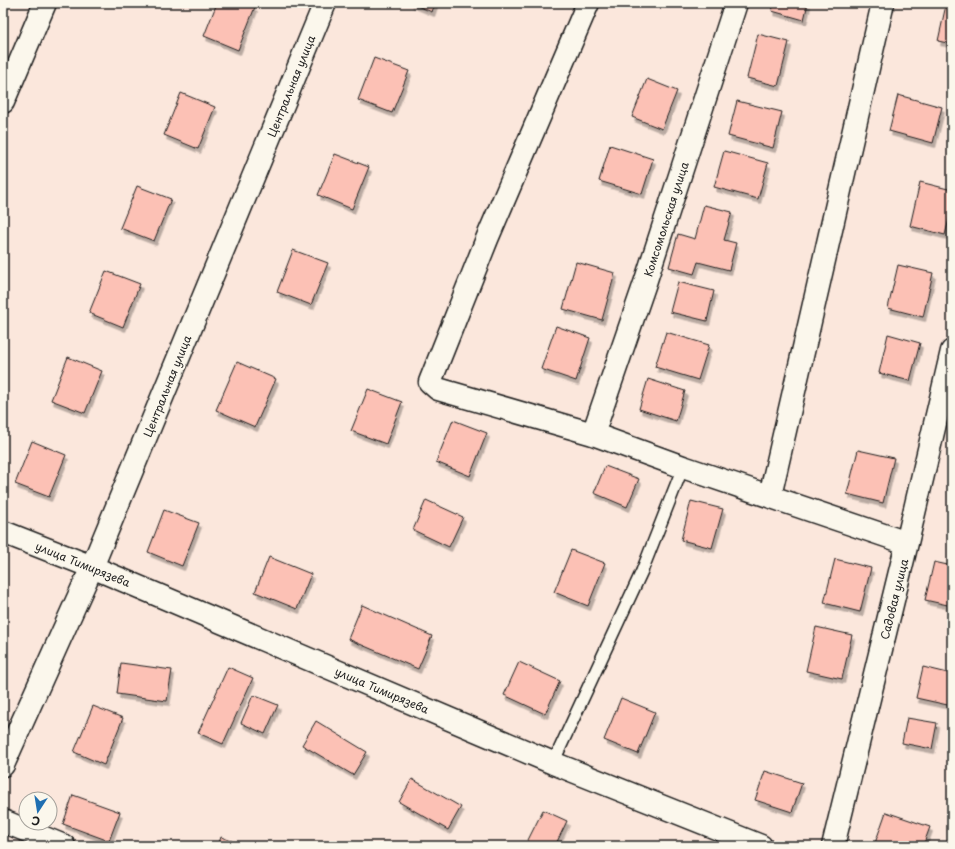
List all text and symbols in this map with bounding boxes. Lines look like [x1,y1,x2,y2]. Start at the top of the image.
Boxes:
street label: Центральная улица [263,32,319,139]
street label: Комсомольская улица [639,159,693,279]
street label: Центральная улица [139,332,195,439]
street label: улица Тимирязева [33,537,133,591]
street label: Садовая улица [876,557,912,641]
street label: улица Тимирязева [332,662,432,718]
north arrow [18,791,58,831]
text: С [30,812,42,830]

